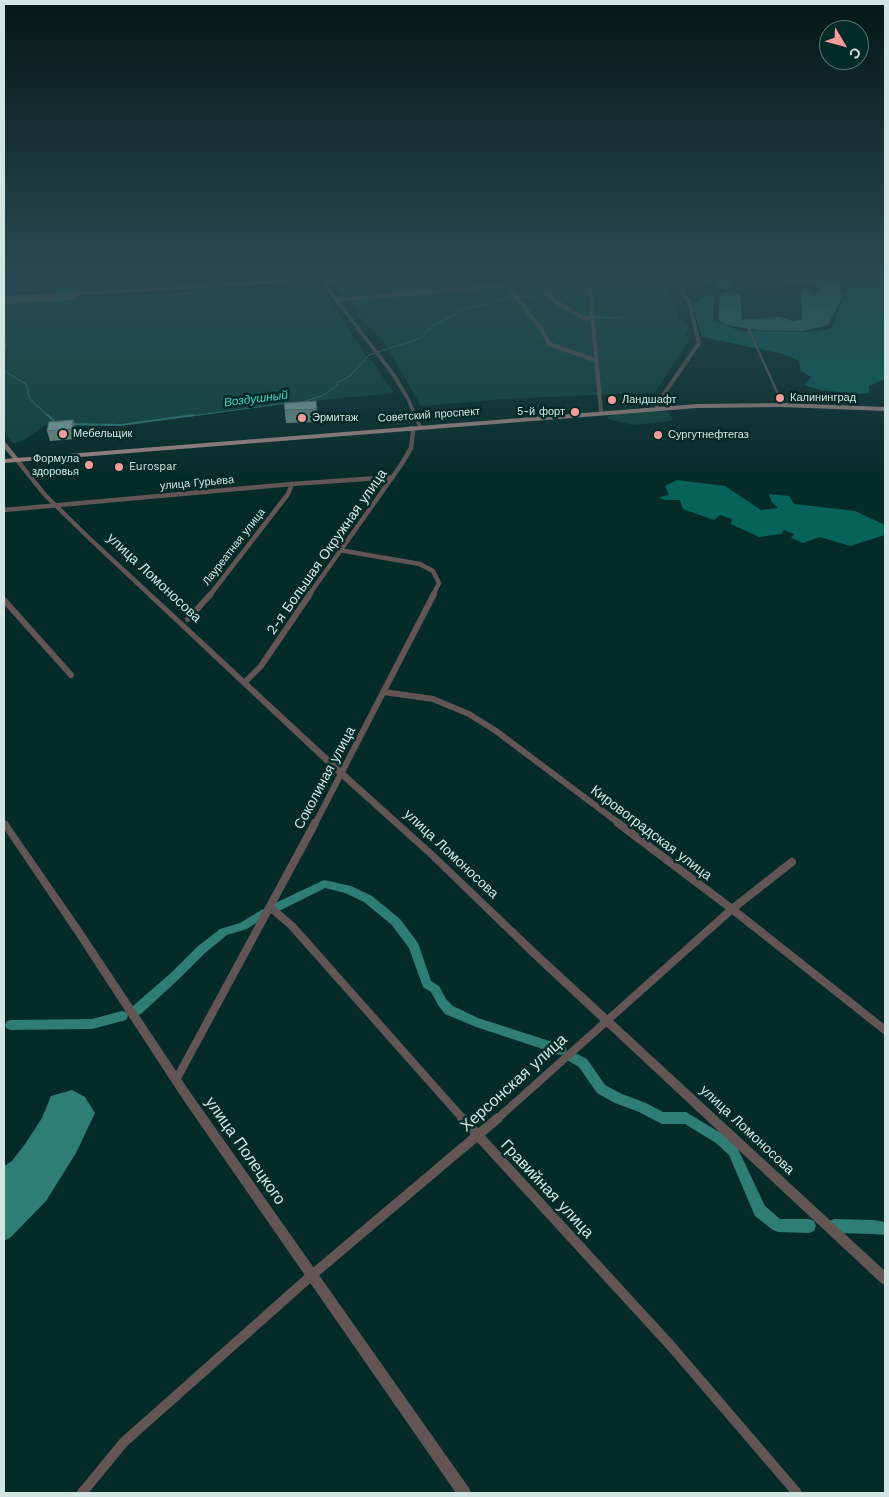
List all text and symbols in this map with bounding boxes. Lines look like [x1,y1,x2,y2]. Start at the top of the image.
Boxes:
north arrow [819,20,869,70]
text: С [846,45,865,62]
water label: Воздушный [223,388,289,410]
place label: Калининград [790,391,856,405]
marker: Калининград [774,392,786,404]
place label: Ландшафт [622,393,677,407]
marker: Ландшафт [606,394,618,406]
street label: Советский проспект [377,405,481,425]
place label: 5-й форт [517,405,565,419]
marker: 5-й форт [569,406,581,418]
place label: Эрмитаж [312,411,358,425]
marker: Эрмитаж [296,412,308,424]
place label: Мебельщик [73,427,132,441]
marker: Мебельщик [57,428,69,440]
place label: Сургутнефтегаз [668,428,749,442]
marker: Сургутнефтегаз [652,429,664,441]
place label: Формула здоровья [32,452,79,478]
marker: Формула здоровья [83,459,95,471]
place label: Eurospar [129,460,177,474]
marker: Eurospar [113,461,125,473]
street label: 2-я Большая Окружная улица [263,466,391,638]
street label: улица Гурьева [159,473,235,493]
street label: Лауреатная улица [200,506,268,588]
street label: улица Ломоносова [103,530,205,626]
street label: Соколиная улица [291,724,359,832]
street label: Кировоградская улица [587,782,715,884]
street label: улица Ломоносова [400,806,502,902]
street label: Херсонская улица [457,1030,571,1136]
street label: улица Ломоносова [696,1082,798,1178]
street label: улица Полецкого [201,1093,289,1209]
street label: Гравийная улица [496,1136,598,1242]

